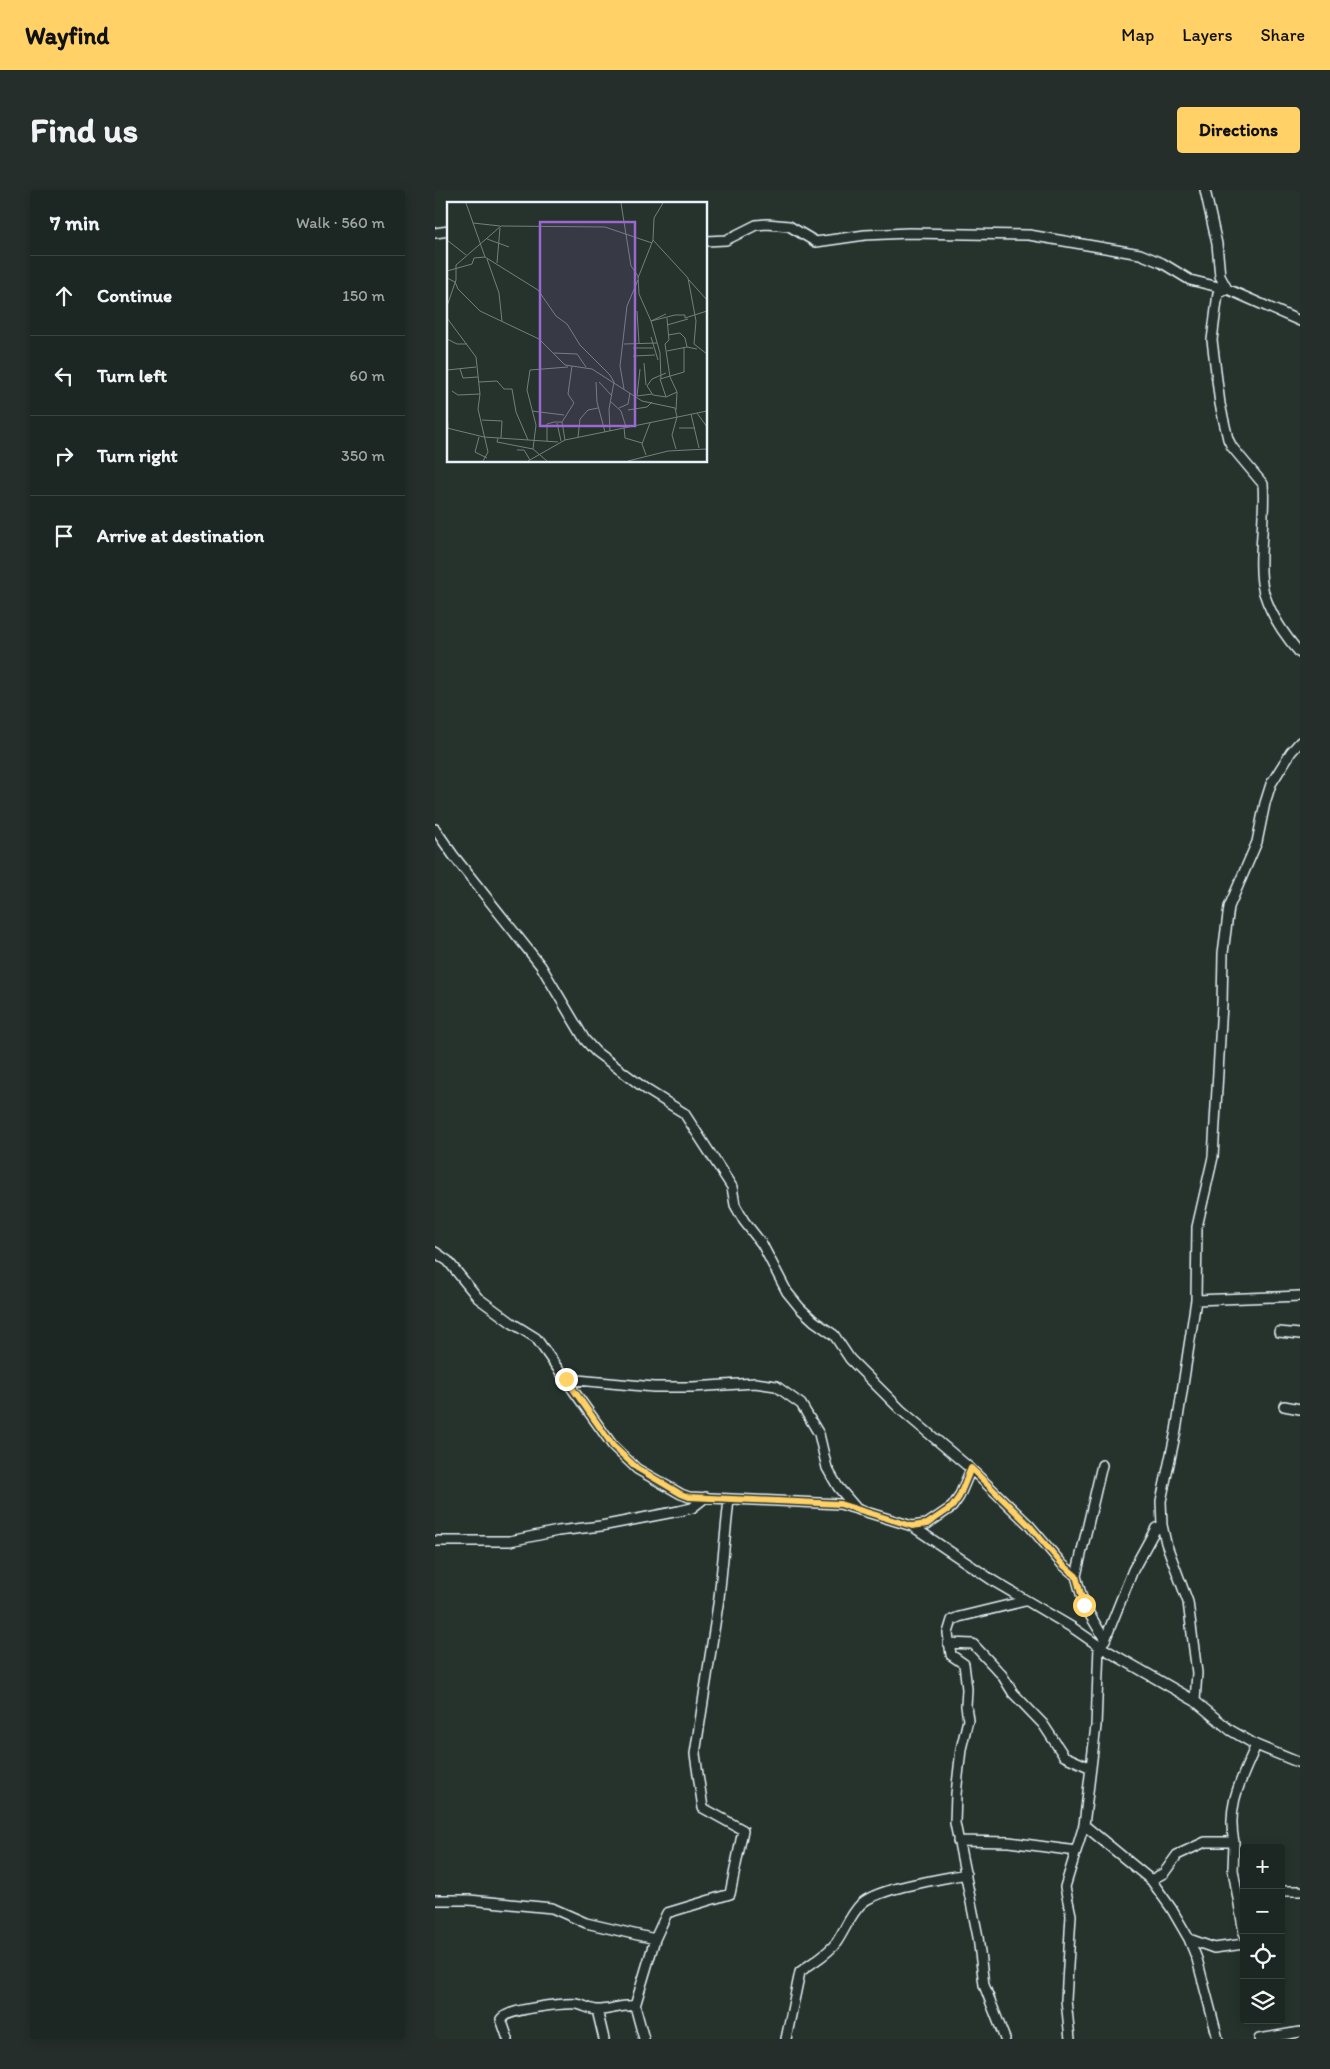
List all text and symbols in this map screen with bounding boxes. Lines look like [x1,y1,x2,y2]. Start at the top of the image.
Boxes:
text: Wayfind [25,21,109,50]
text: Map [1121,24,1154,46]
text: Layers [1182,24,1232,46]
text: Share [1260,24,1305,46]
button: Directions [1177,107,1300,153]
text: Find us [30,109,138,151]
inset map [447,202,707,462]
text: 7 min [50,210,99,235]
text: Walk · 560 m [296,213,385,232]
icon: ahead [50,282,78,310]
text: Continue [97,284,172,307]
text: 150 m [342,286,385,305]
icon: left [50,362,78,390]
text: Turn left [97,364,167,387]
text: 60 m [350,366,385,385]
icon: right [50,442,78,470]
text: Turn right [97,444,178,467]
text: 350 m [341,446,385,465]
icon: arrive [50,522,78,550]
text: Arrive at destination [97,524,264,547]
route end [555,1368,578,1391]
route start [1073,1594,1096,1617]
map controls [1240,1844,1285,2024]
button: + [1240,1844,1285,1889]
button: − [1240,1889,1285,1934]
button: locate [1240,1934,1285,1979]
button: layers [1240,1979,1285,2024]

